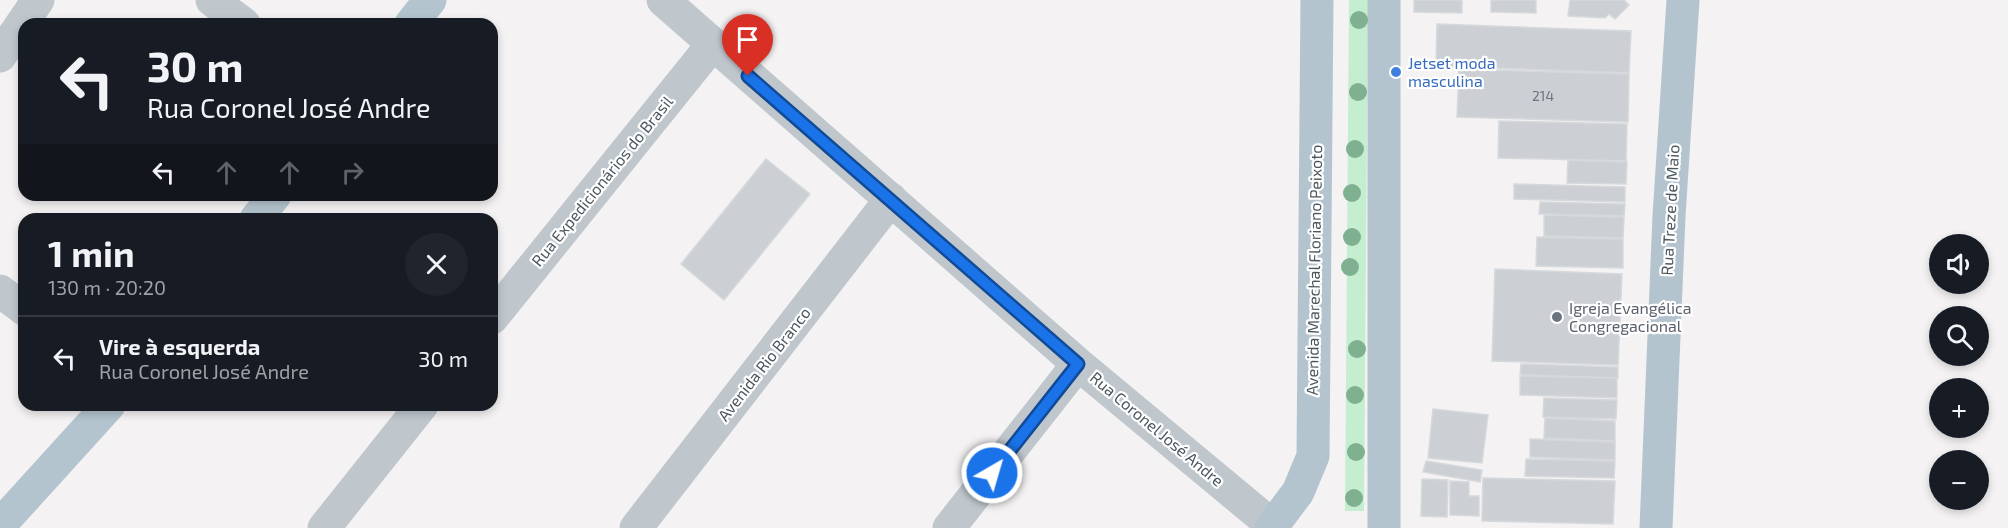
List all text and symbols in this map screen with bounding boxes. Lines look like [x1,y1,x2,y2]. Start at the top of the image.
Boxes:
pin [722,14,773,76]
icon: arrive [731,23,764,56]
text: 30 m [147,40,243,90]
icon: left [48,42,126,120]
place label: Jetset moda masculina [1408,53,1496,90]
marker: Jetset moda masculina [1389,65,1403,79]
house number: 214 [1532,87,1554,104]
text: Rua Coronel José Andre [147,91,431,123]
street label: Rua Expedicionários do Brasil [527,91,676,270]
street label: Avenida Marechal Floriano Peixoto [1302,144,1325,396]
street label: Rua Treze de Maio [1657,144,1682,276]
icon: left [147,156,180,189]
icon: ahead [210,156,243,189]
icon: ahead [273,156,306,189]
icon: right [336,156,369,189]
text: 1 min [48,231,135,274]
button: close [405,233,468,296]
map controls [1929,234,1989,510]
button: sound [1929,234,1989,294]
text: 130 m · 20:20 [48,275,166,299]
place label: Igreja Evangélica Congregacional [1569,298,1692,335]
street label: Avenida Rio Branco [713,303,814,424]
button: search [1929,306,1989,366]
marker: Igreja Evangélica Congregacional [1550,310,1564,324]
text: Vire à esquerda [99,333,260,359]
icon: left [48,342,81,375]
text: 30 m [418,345,468,371]
text: Rua Coronel José Andre [99,359,309,383]
street label: Rua Coronel José Andre [1087,367,1228,490]
button: + [1929,378,1989,438]
position arrow [960,441,1024,505]
button: − [1929,450,1989,510]

